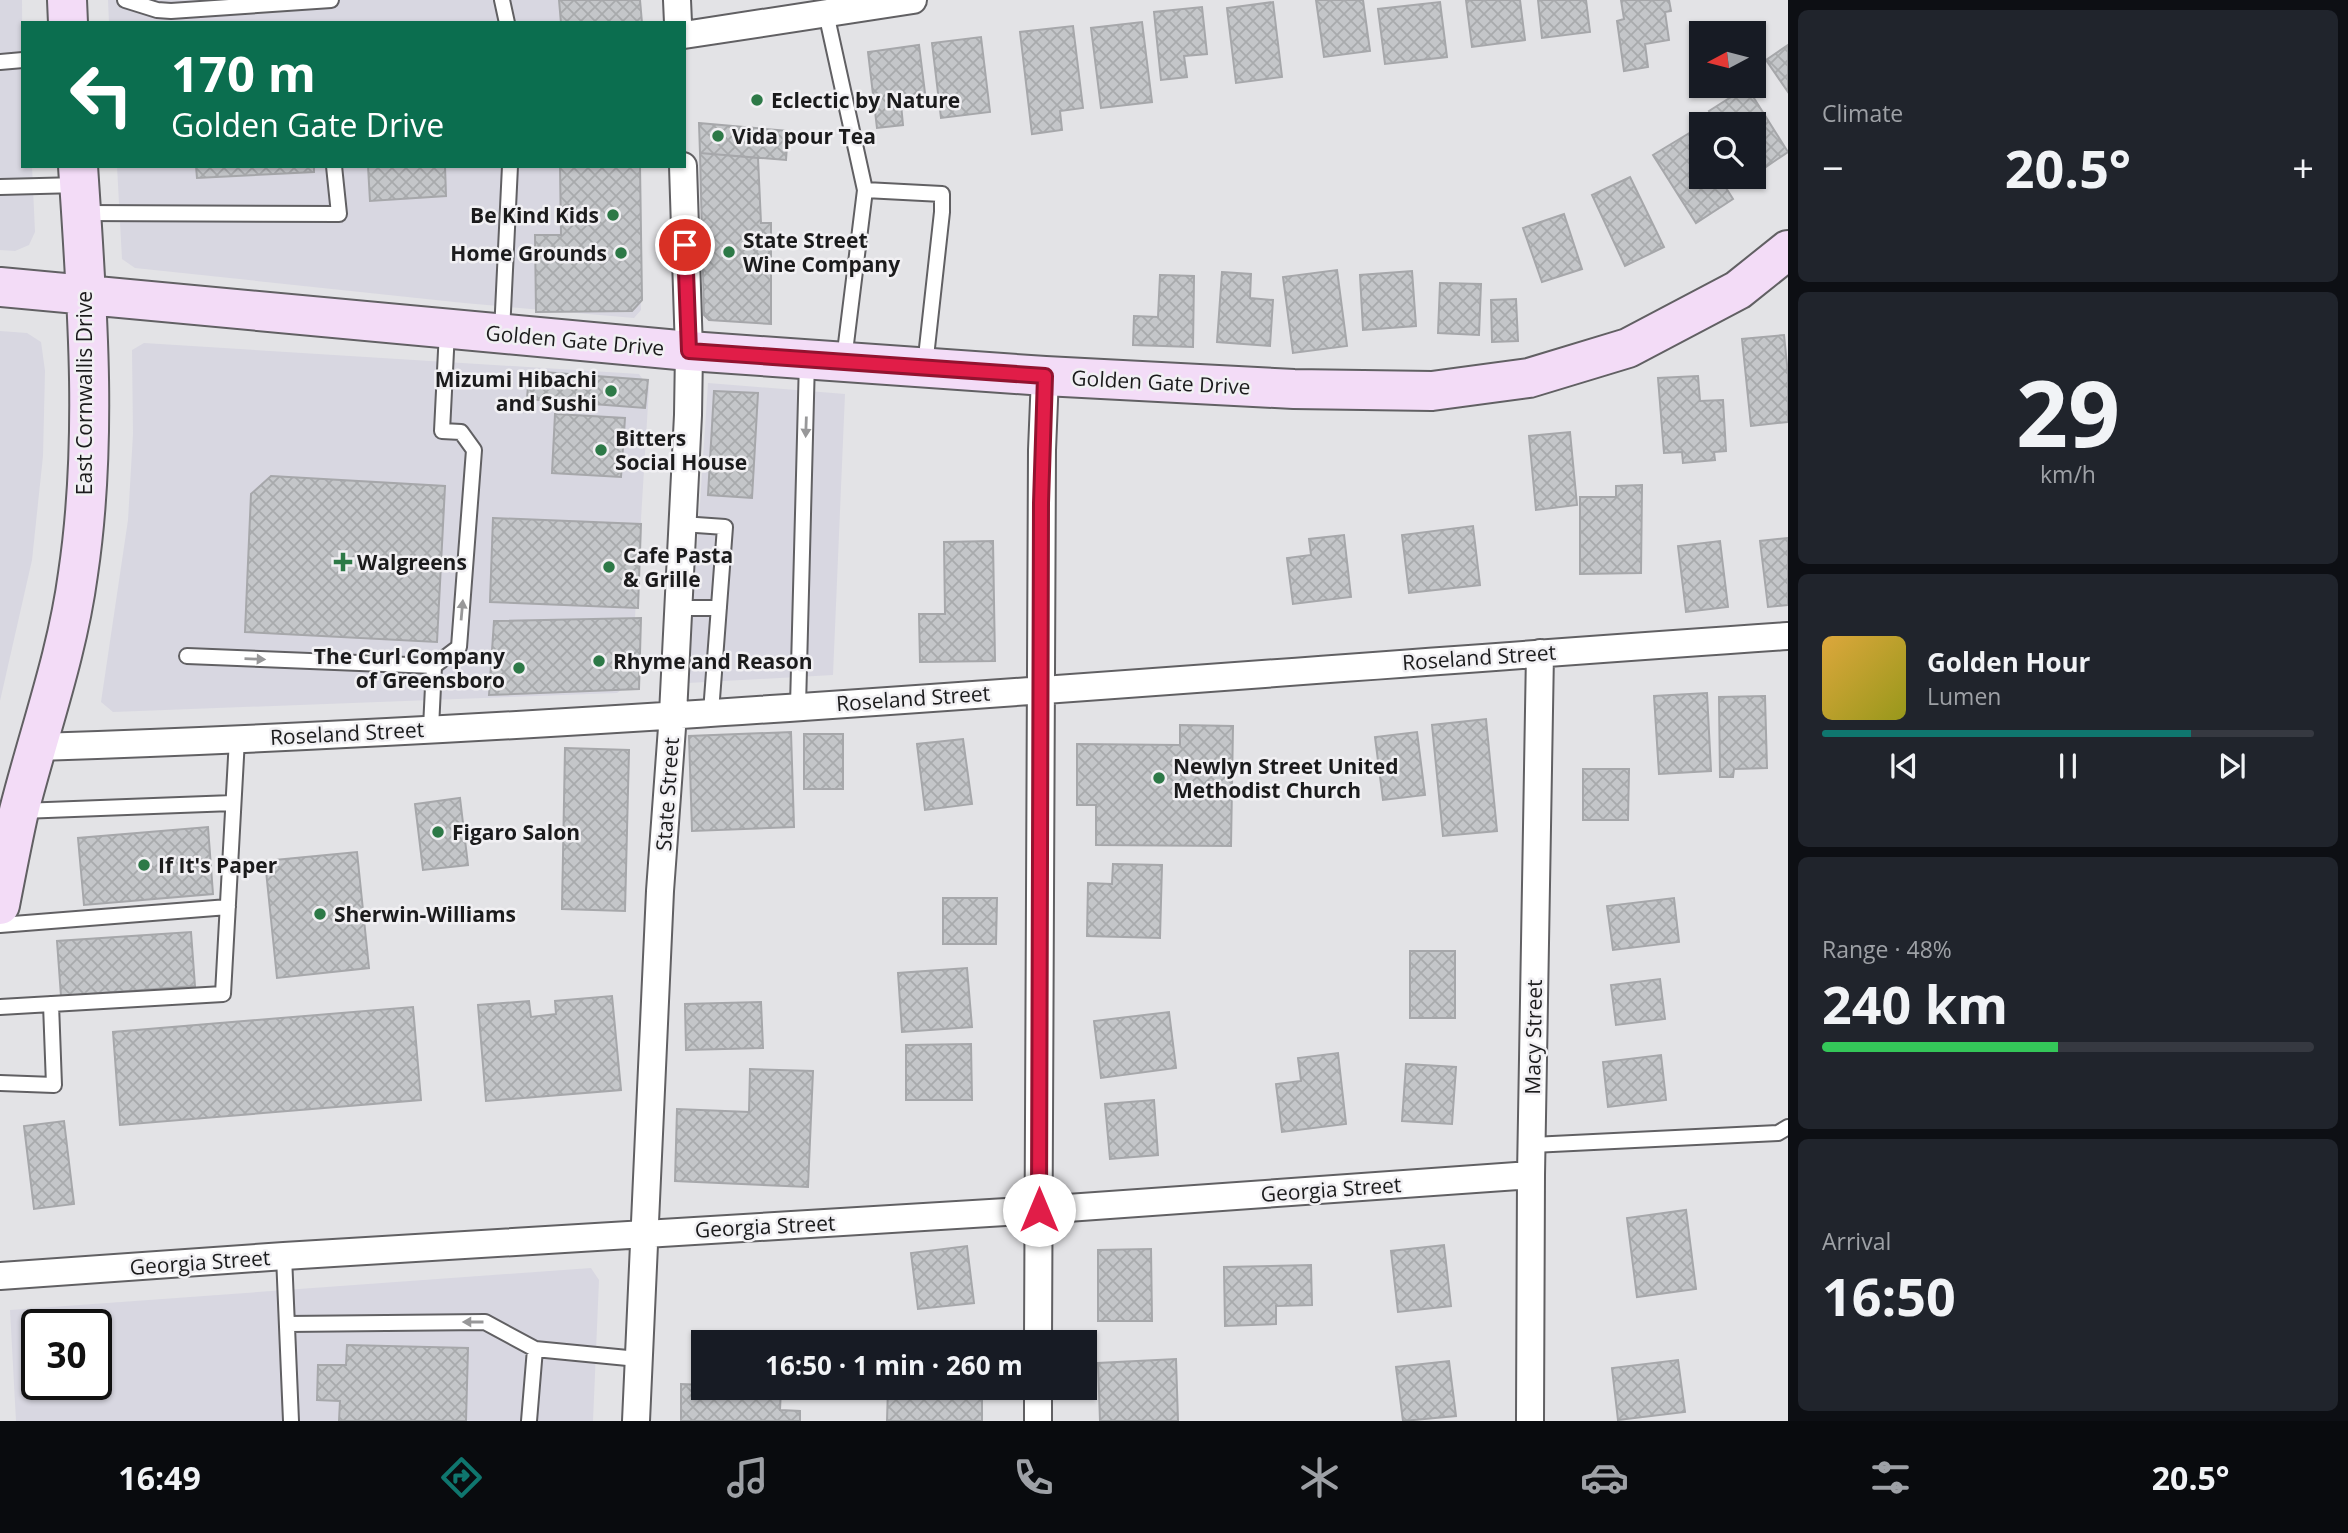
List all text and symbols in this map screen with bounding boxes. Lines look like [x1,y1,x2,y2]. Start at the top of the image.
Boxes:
north arrow [1689,21,1766,98]
map controls [1689,21,1766,189]
text: 170 m [171,40,316,106]
icon: left [56,49,147,140]
place label: Eclectic by Nature [771,86,960,114]
marker: Eclectic by Nature [749,92,765,108]
text: Climate [1822,97,1903,129]
text: Golden Gate Drive [171,103,444,146]
button: search [1689,112,1766,189]
place label: Vida pour Tea [732,122,876,150]
marker: Vida pour Tea [710,128,726,144]
text: 20.5° [2005,132,2131,203]
text: − [1822,141,1844,193]
text: + [2292,141,2314,193]
place label: Be Kind Kids [470,201,599,229]
marker: Be Kind Kids [605,207,621,223]
pin [655,215,715,275]
icon: arrive [666,226,704,264]
place label: State Street Wine Company [743,226,900,278]
place label: Home Grounds [450,239,607,267]
marker: State Street Wine Company [721,244,737,260]
marker: Home Grounds [613,245,629,261]
street label: East Cornwallis Drive [70,291,98,495]
street label: Golden Gate Drive [484,318,666,362]
text: 29 [2016,350,2120,474]
street label: Golden Gate Drive [1071,363,1251,401]
place label: Mizumi Hibachi and Sushi [435,365,597,417]
marker: Mizumi Hibachi and Sushi [603,383,619,399]
one-way arrow [800,416,811,438]
place label: Bitters Social House [615,424,747,476]
marker: Bitters Social House [593,442,609,458]
text: km/h [2040,458,2096,490]
place label: Cafe Pasta & Grille [623,541,733,593]
place label: Walgreens [357,548,467,576]
marker: Walgreens [335,554,351,570]
marker: Cafe Pasta & Grille [601,559,617,575]
one-way arrow [457,599,468,621]
street label: Roseland Street [1401,638,1557,676]
place label: The Curl Company of Greensboro [314,642,505,694]
text: Golden Hour [1927,644,2090,680]
place label: Rhyme and Reason [613,647,813,675]
one-way arrow [244,653,266,664]
marker: Rhyme and Reason [591,653,607,669]
marker: The Curl Company of Greensboro [511,660,527,676]
street label: Roseland Street [835,679,991,717]
text: Lumen [1927,680,2001,712]
street label: Roseland Street [269,715,425,751]
street label: State Street [649,736,685,852]
icon: previous [1885,747,1923,785]
icon: pause [2049,747,2087,785]
icon: next [2213,747,2251,785]
place label: Newlyn Street United Methodist Church [1173,752,1399,804]
marker: Newlyn Street United Methodist Church [1151,770,1167,786]
place label: Figaro Salon [452,818,580,846]
marker: Figaro Salon [430,824,446,840]
place label: If It's Paper [158,851,278,879]
marker: If It's Paper [136,857,152,873]
place label: Sherwin-Williams [334,900,516,928]
marker: Sherwin-Williams [312,906,328,922]
text: Range · 48% [1822,933,1952,965]
text: 240 km [1822,968,2008,1039]
street label: Macy Street [1518,979,1548,1095]
street label: Georgia Street [1260,1170,1402,1208]
position arrow [1002,1173,1076,1247]
street label: Georgia Street [694,1208,836,1244]
text: Arrival [1822,1225,1891,1257]
street label: Georgia Street [129,1243,271,1281]
text: 16:50 [1822,1260,1956,1331]
speed limit sign: 30 [21,1309,112,1400]
one-way arrow [462,1316,484,1328]
text: 16:50 · 1 min · 260 m [765,1347,1023,1383]
icon: directions [437,1453,486,1502]
icon: music [723,1453,772,1502]
icon: phone [1009,1453,1058,1502]
icon: climate [1295,1453,1344,1502]
icon: car [1580,1453,1629,1502]
icon: filters [1866,1453,1915,1502]
text: 16:49 [118,1456,201,1499]
text: 20.5° [2152,1456,2230,1499]

